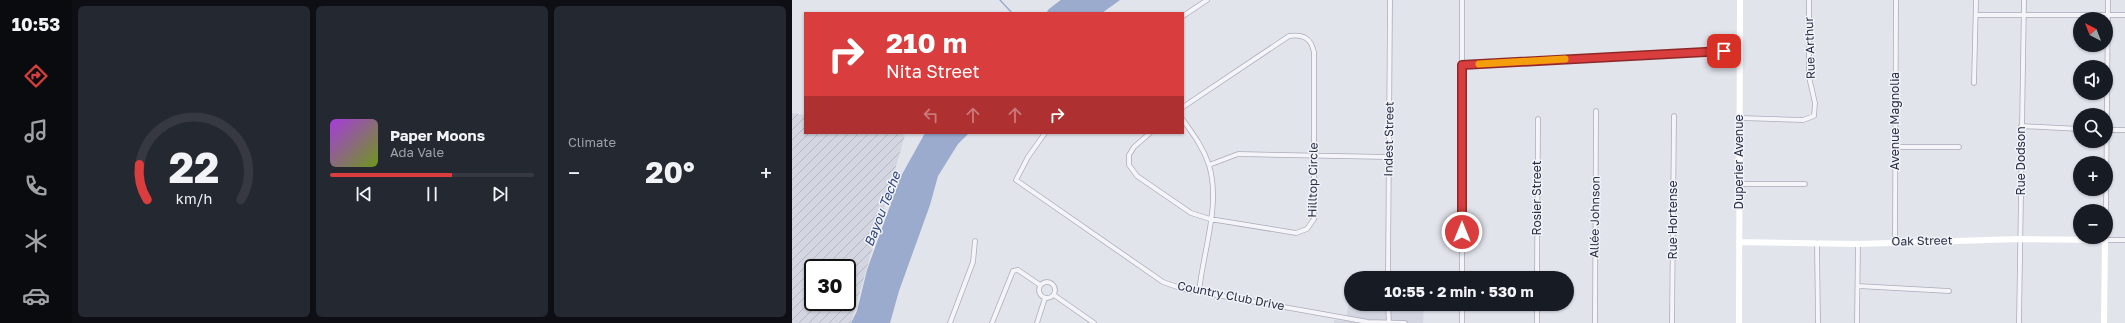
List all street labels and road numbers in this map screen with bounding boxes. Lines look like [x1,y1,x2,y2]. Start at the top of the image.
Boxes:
street label: Rue Arthur [1801,16,1818,79]
street label: Avenue Magnolia [1887,72,1902,170]
street label: Indest Street [1380,101,1397,177]
street label: Duperier Avenue [1731,115,1746,209]
street label: Rue Dodson [2013,126,2028,196]
street label: Hilltop Circle [1304,142,1321,218]
street label: Rosier Street [1529,160,1544,235]
street label: Allée Johnson [1586,176,1603,258]
street label: Rue Hortense [1665,181,1680,259]
street label: Oak Street [1891,232,1953,249]
street label: Country Club Drive [1176,278,1286,313]

